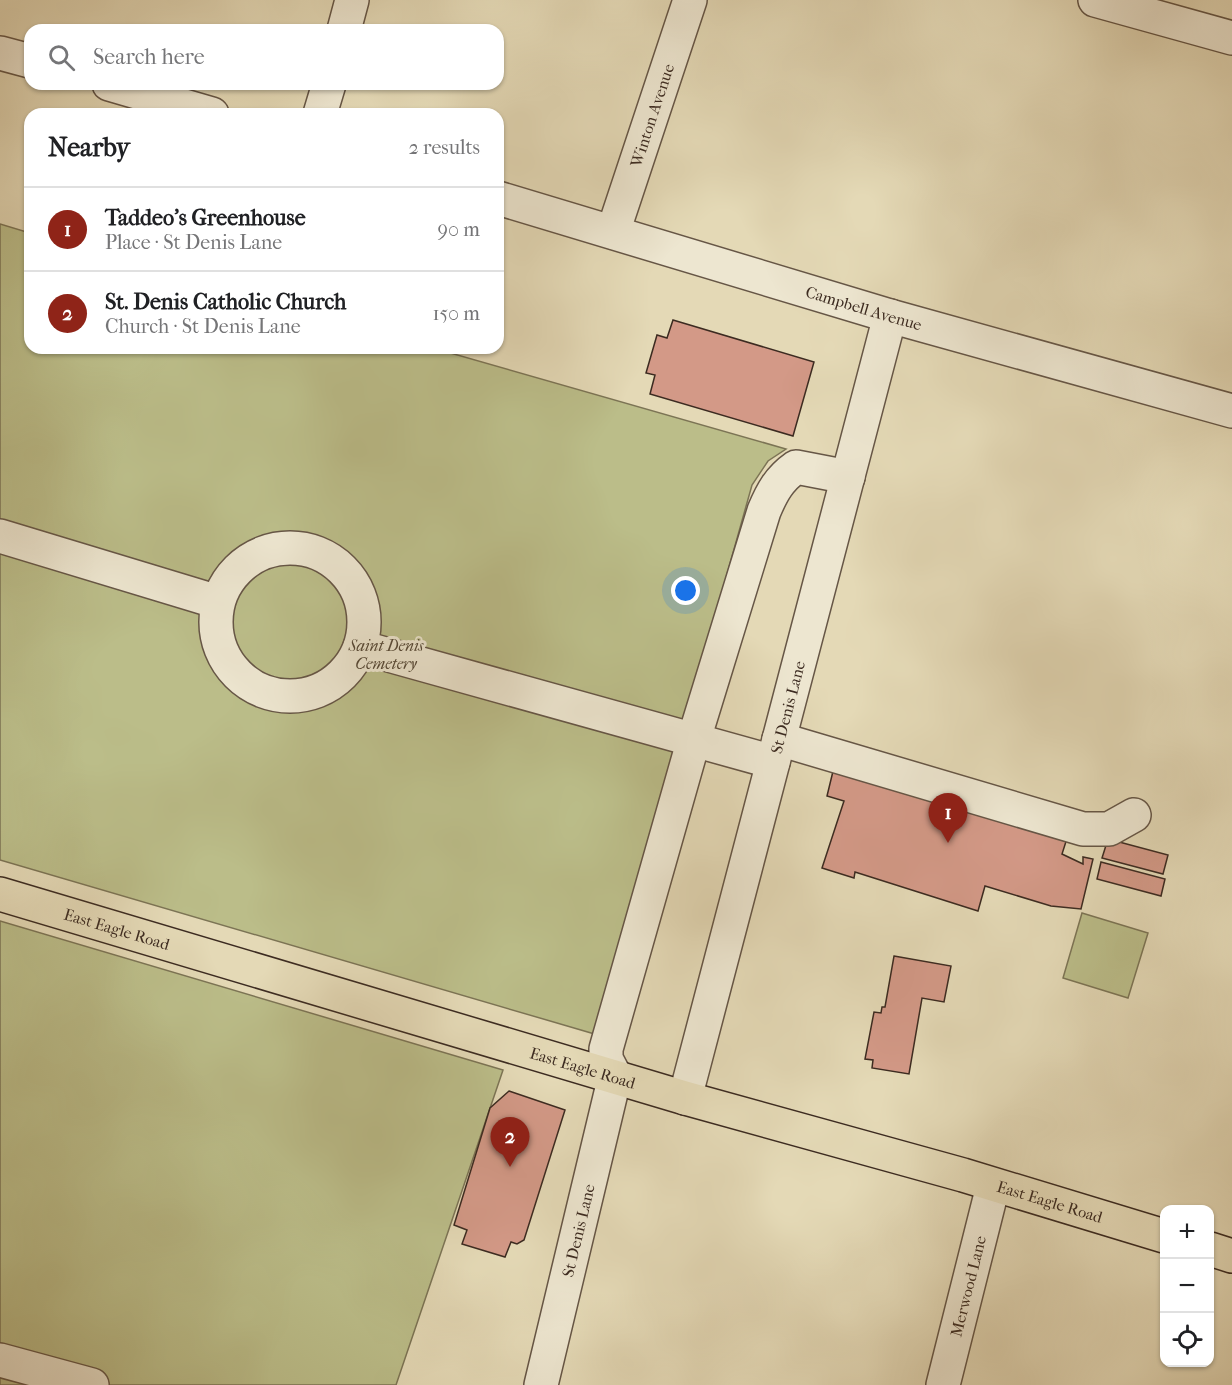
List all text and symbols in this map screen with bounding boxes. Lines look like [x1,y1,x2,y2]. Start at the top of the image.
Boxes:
search box [24,24,504,90]
icon: search [45,41,78,74]
text: Search here [93,44,205,70]
street label: Winton Avenue [626,61,678,170]
text: Nearby [48,132,130,163]
text: 2 results [409,136,480,159]
text: Taddeo's Greenhouse [105,205,306,231]
text: 1 [64,218,71,241]
text: 90 m [438,218,480,241]
text: Place · St Denis Lane [105,231,282,254]
street label: Campbell Avenue [803,282,924,334]
text: St. Denis Catholic Church [105,289,346,315]
text: 2 [62,302,73,325]
text: 150 m [432,302,480,325]
text: Church · St Denis Lane [105,315,301,338]
your location [671,576,700,605]
park label: Saint Denis Cemetery [348,636,425,673]
street label: St Denis Lane [767,659,809,756]
pin: 1 [928,794,968,843]
street label: East Eagle Road [62,905,172,954]
street label: East Eagle Road [527,1043,638,1093]
pin: 2 [490,1118,530,1167]
street label: East Eagle Road [995,1177,1105,1227]
street label: St Denis Lane [558,1182,599,1279]
map controls [1160,1205,1214,1367]
button: + [1160,1205,1214,1259]
street label: Merwood Lane [947,1234,990,1339]
button: − [1160,1259,1214,1313]
button: locate [1160,1313,1214,1367]

